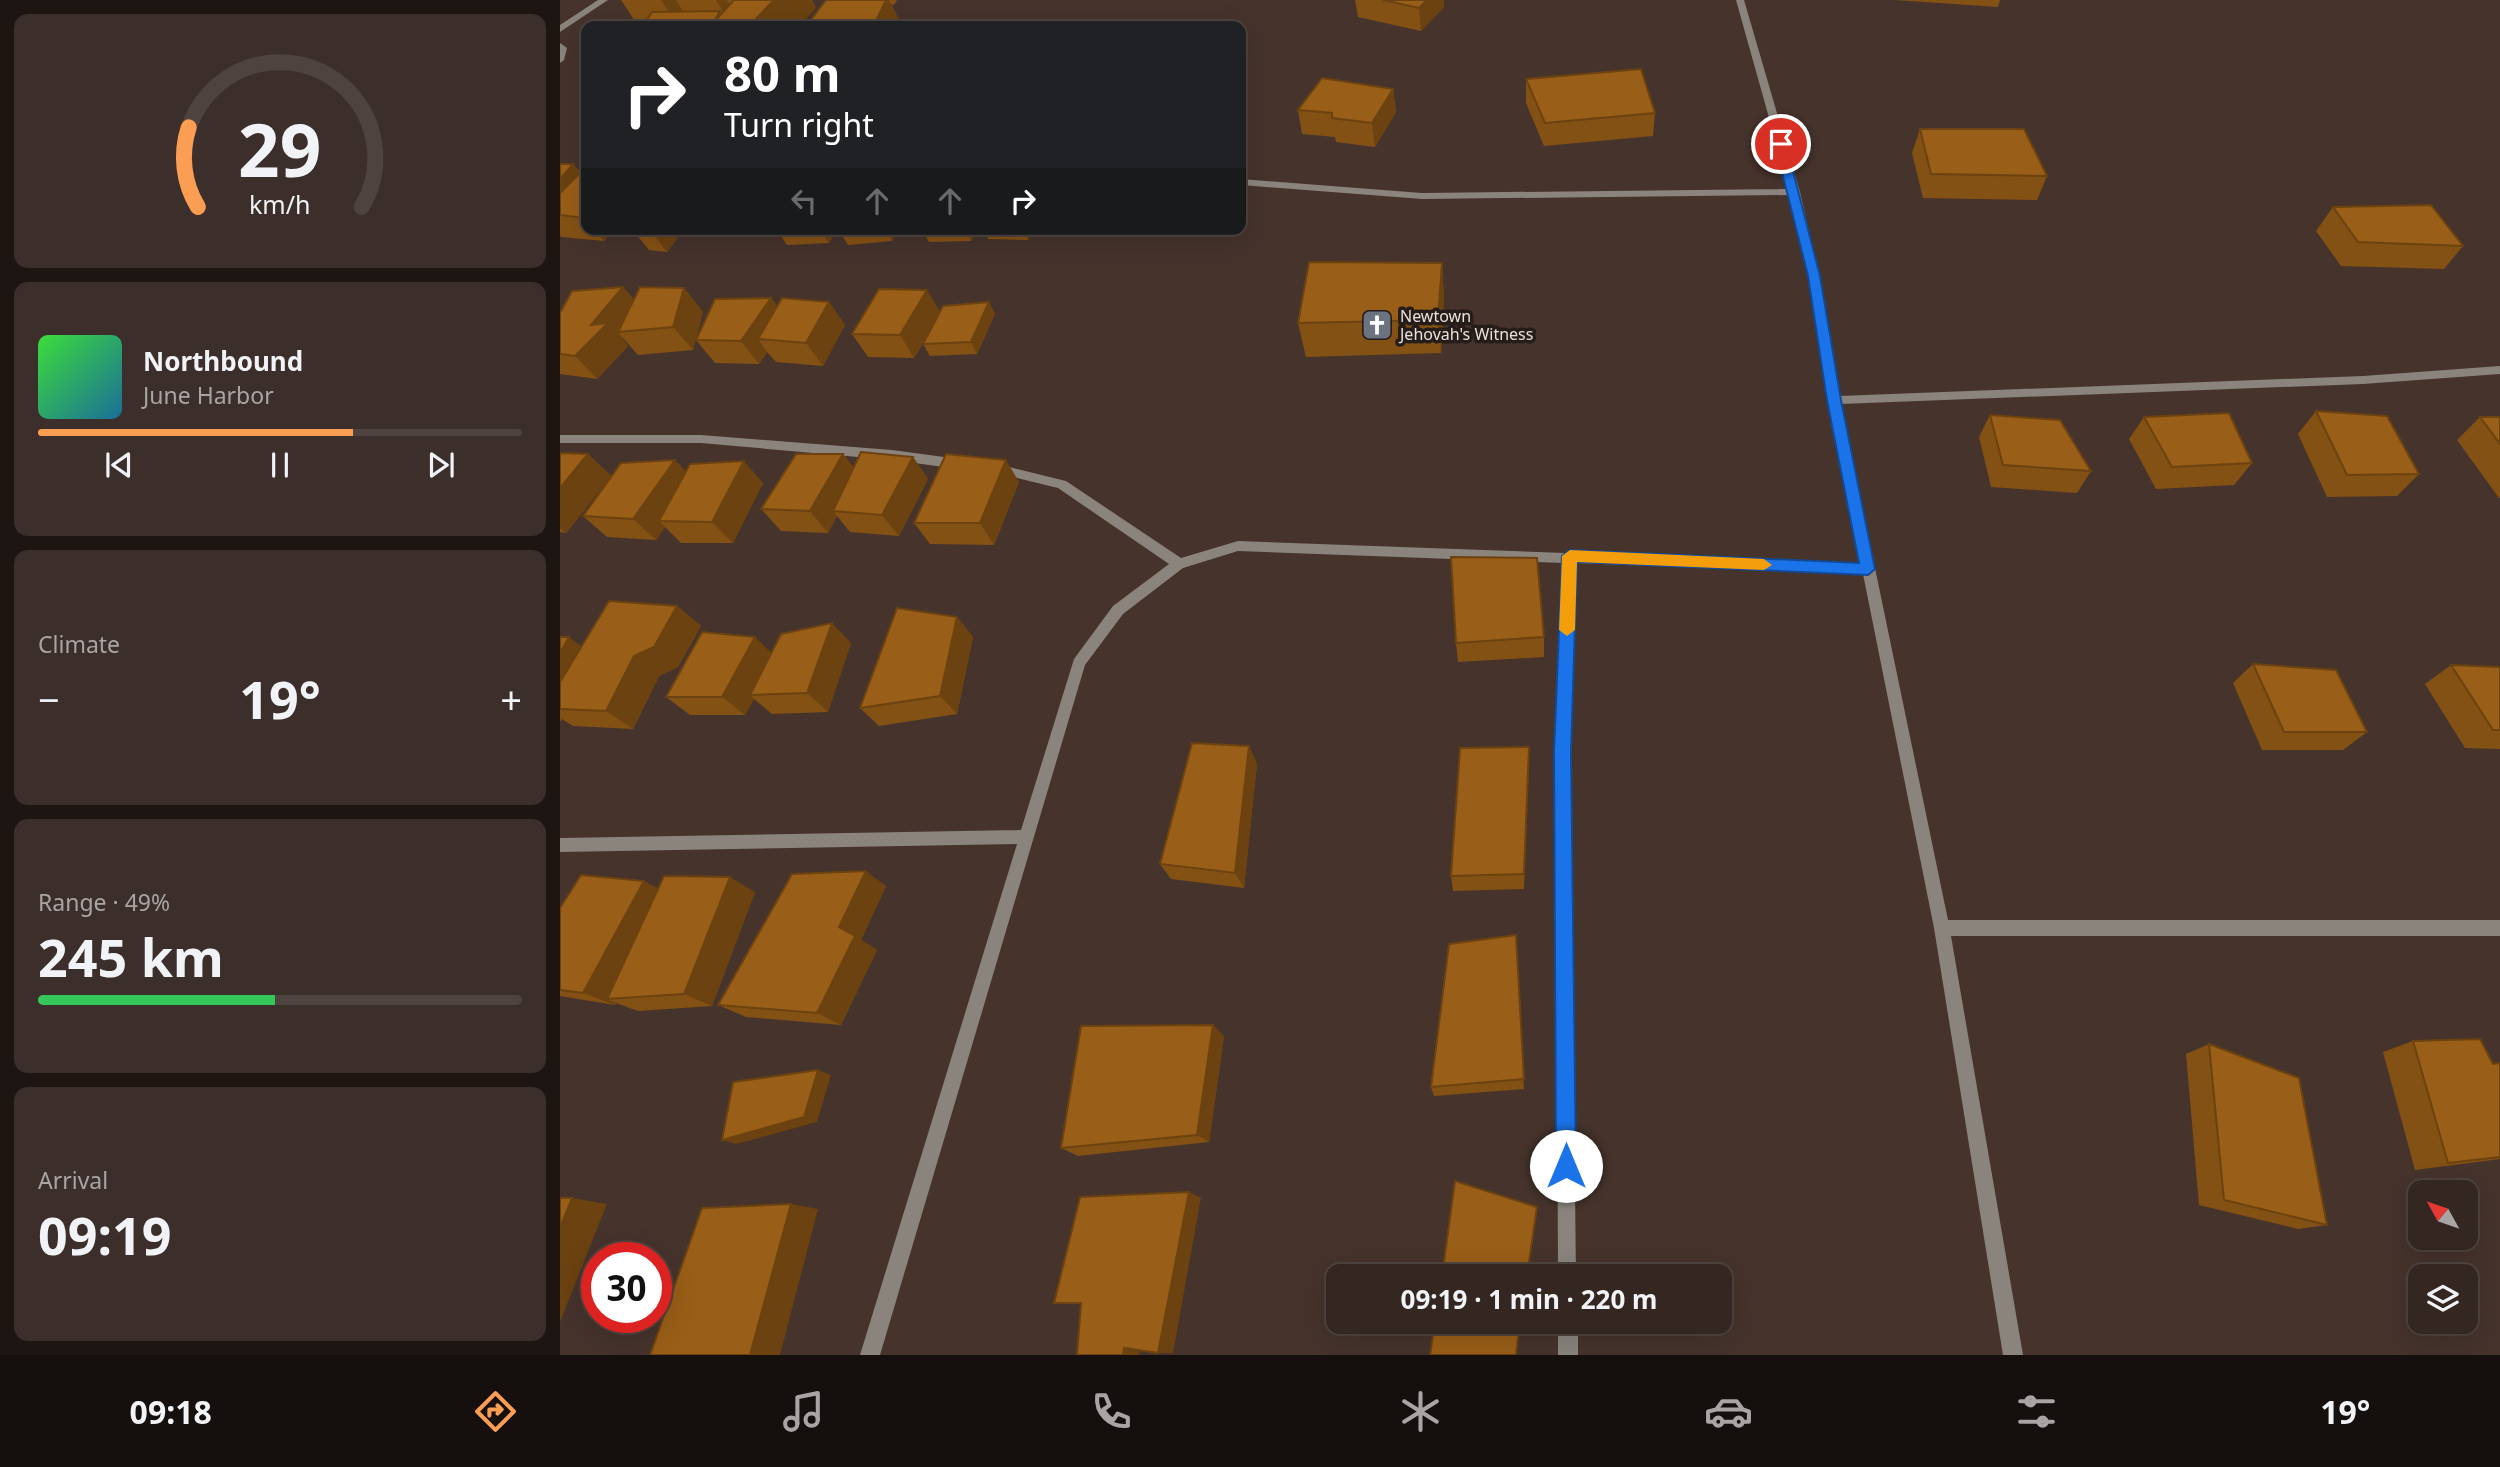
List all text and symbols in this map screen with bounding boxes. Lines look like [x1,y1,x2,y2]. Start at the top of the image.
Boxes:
text: 80 m [724,40,841,106]
icon: right [609,49,700,140]
text: 29 [238,99,322,198]
text: Turn right [724,103,874,146]
pin [1751,114,1811,174]
icon: arrive [1762,125,1800,163]
icon: left [785,182,823,220]
icon: ahead [858,182,896,220]
icon: ahead [931,182,969,220]
icon: right [1004,182,1042,220]
text: km/h [249,187,311,221]
place label: Newtown Jehovah's Witness [1398,305,1533,345]
church icon: Newtown Jehovah's Witness [1360,308,1394,342]
text: Northbound [143,343,303,379]
text: June Harbor [143,379,274,411]
icon: previous [100,446,138,484]
icon: pause [261,446,299,484]
icon: next [422,446,460,484]
text: Climate [38,628,120,660]
text: 19° [239,663,321,734]
text: − [38,673,60,725]
text: + [500,673,522,725]
text: Range · 49% [38,886,170,918]
text: 245 km [38,921,224,992]
position arrow [1529,1129,1603,1203]
text: Arrival [38,1164,108,1196]
north arrow [2408,1180,2478,1250]
map controls [2408,1180,2478,1334]
text: 09:19 [38,1199,172,1270]
speed limit sign: 30 [581,1242,672,1333]
button: layers [2408,1264,2478,1334]
text: 09:19 · 1 min · 220 m [1401,1281,1657,1317]
icon: directions [471,1387,520,1436]
icon: music [779,1387,828,1436]
icon: phone [1087,1387,1136,1436]
icon: climate [1396,1387,1445,1436]
icon: car [1704,1387,1753,1436]
icon: filters [2012,1387,2061,1436]
text: 09:18 [130,1390,212,1433]
text: 19° [2320,1390,2370,1433]

